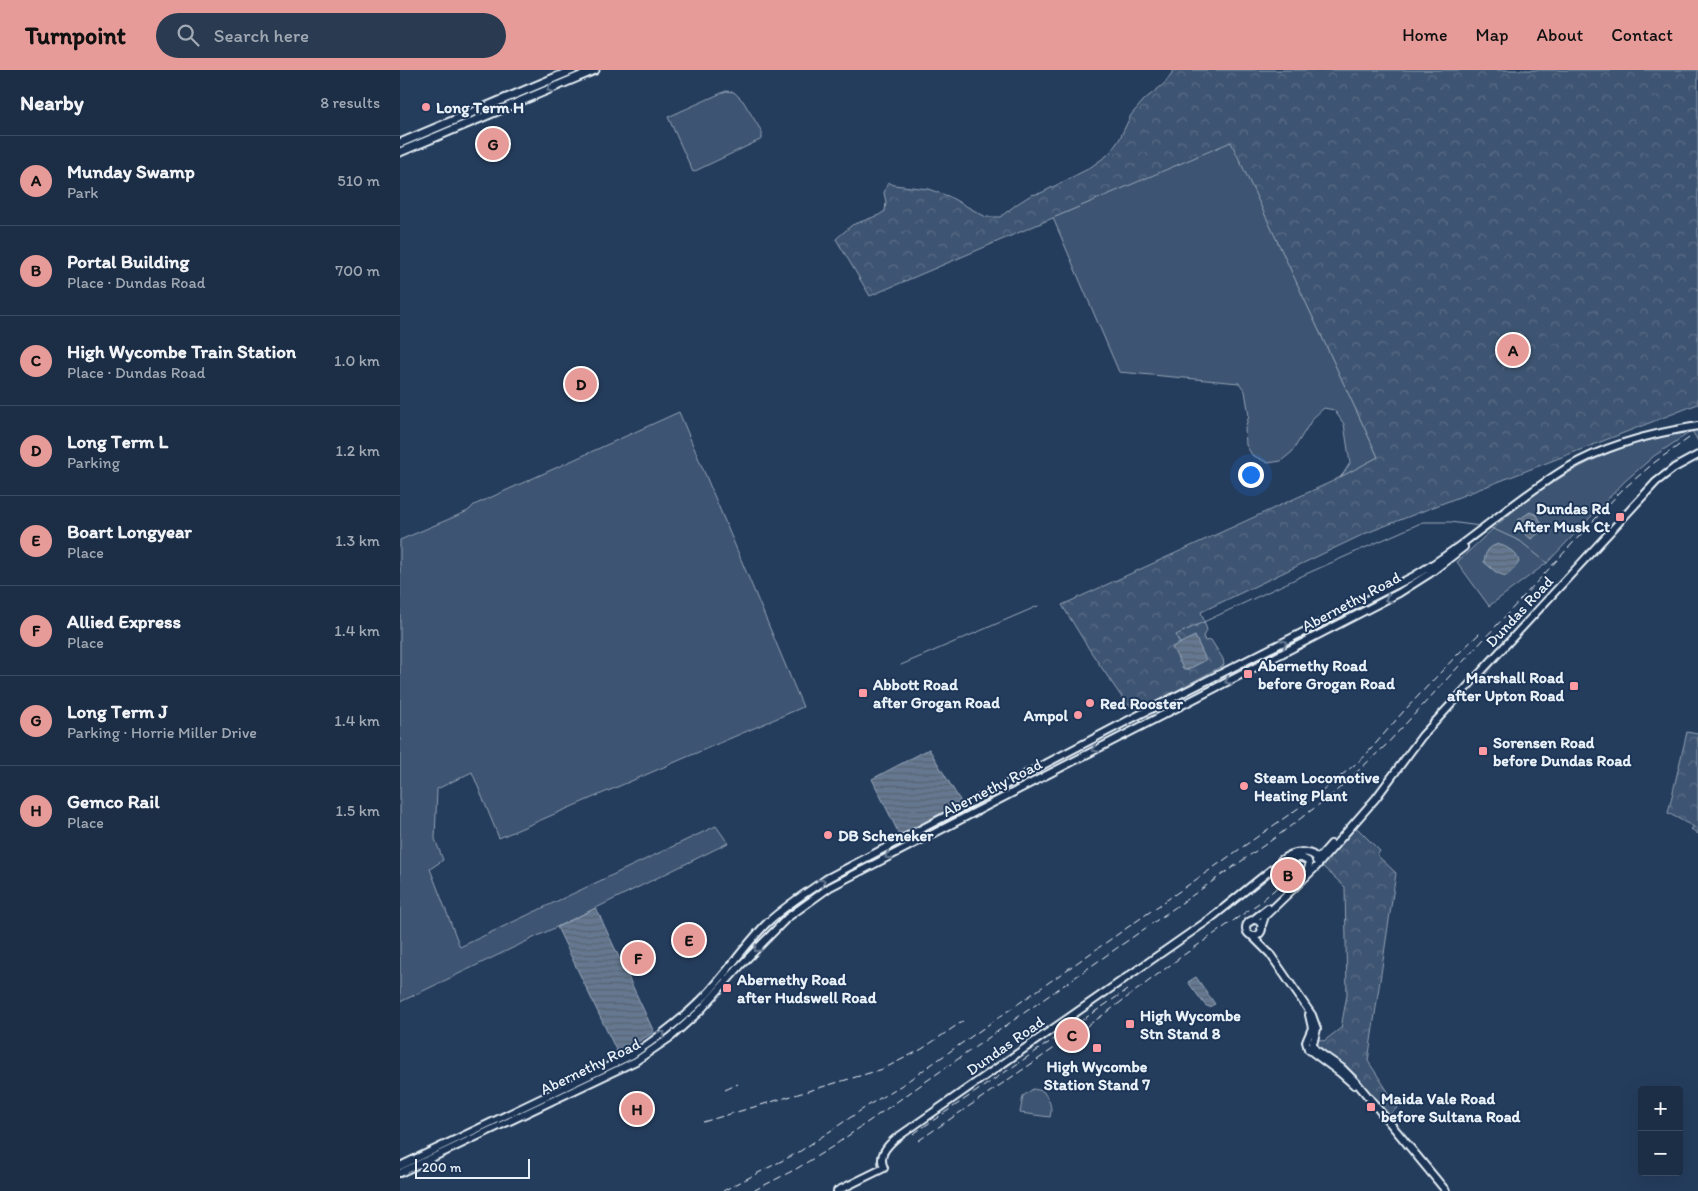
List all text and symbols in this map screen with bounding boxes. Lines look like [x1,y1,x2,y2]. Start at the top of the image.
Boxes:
search box [156,13,506,58]
text: Turnpoint [25,21,126,50]
icon: search [174,21,202,49]
text: Search here [214,24,309,47]
text: Home [1402,24,1448,46]
text: Map [1476,24,1509,46]
text: About [1537,24,1583,46]
text: Contact [1611,24,1673,46]
one-way arrow [546,83,555,94]
text: Nearby [20,90,84,115]
text: 8 results [320,93,380,112]
place label: Long Term H [436,98,524,118]
marker: Long Term H [420,101,432,113]
pin: G [477,125,509,163]
text: Munday Swamp [67,160,195,183]
text: A [31,171,41,190]
text: 510 m [337,171,380,190]
text: Park [67,183,98,202]
text: Portal Building [67,250,189,273]
text: B [31,261,41,280]
text: 700 m [335,261,380,280]
text: Place · Dundas Road [67,273,206,292]
pin: A [1497,331,1529,369]
text: High Wycombe Train Station [67,340,296,363]
text: C [31,351,41,370]
text: 1.0 km [334,351,380,370]
text: Place · Dundas Road [67,363,206,382]
pin: D [565,365,597,403]
text: Long Term L [67,430,168,453]
text: D [31,441,41,460]
text: 1.2 km [335,441,380,460]
text: Parking [67,453,120,472]
your location [1238,462,1264,488]
place label: Dundas Rd After Musk Ct [1513,499,1610,536]
marker: Dundas Rd After Musk Ct [1614,511,1626,523]
text: Boart Longyear [67,520,192,543]
text: E [32,531,40,550]
text: 1.3 km [335,531,380,550]
text: Place [67,543,104,562]
street label: Abernethy Road [1299,567,1404,635]
street label: Dundas Road [1481,572,1557,651]
one-way arrow [1384,593,1393,603]
text: Allied Express [67,610,181,633]
text: F [32,621,40,640]
text: 1.4 km [334,621,380,640]
text: Place [67,633,104,652]
one-way arrow [1279,639,1288,649]
place label: Abernethy Road before Grogan Road [1257,656,1395,694]
marker: Abernethy Road before Grogan Road [1242,668,1254,680]
place label: Marshall Road after Upton Road [1447,668,1564,706]
place label: Abbott Road after Grogan Road [872,675,1000,713]
one-way arrow [1224,675,1233,685]
marker: Marshall Road after Upton Road [1568,680,1580,692]
marker: Abbott Road after Grogan Road [857,687,869,699]
place label: Red Rooster [1100,694,1184,713]
marker: Red Rooster [1084,697,1096,709]
text: Long Term J [67,700,168,723]
place label: Ampol [1023,706,1068,726]
marker: Ampol [1072,709,1084,721]
text: G [30,711,42,730]
text: 1.4 km [334,711,380,730]
text: Parking · Horrie Miller Drive [67,723,257,742]
place label: Sorensen Road before Dundas Road [1493,733,1632,770]
one-way arrow [1091,743,1100,753]
marker: Sorensen Road before Dundas Road [1477,745,1489,757]
street label: Abernethy Road [939,754,1045,821]
place label: Steam Locomotive Heating Plant [1254,768,1380,806]
marker: Steam Locomotive Heating Plant [1238,780,1250,792]
text: Gemco Rail [67,790,160,813]
text: H [30,801,42,820]
text: 1.5 km [335,801,380,820]
text: Place [67,813,104,832]
place label: DB Scheneker [838,826,934,845]
marker: DB Scheneker [822,829,834,841]
one-way arrow [885,850,894,860]
pin: B [1272,856,1304,894]
one-way arrow [817,879,826,889]
pin: E [673,921,705,959]
pin: F [622,939,654,977]
one-way arrow [753,943,762,952]
place label: Abernethy Road after Hudswell Road [736,970,877,1007]
marker: Abernethy Road after Hudswell Road [721,982,733,994]
place label: High Wycombe Stn Stand 8 [1140,1006,1241,1043]
street label: Dundas Road [963,1012,1048,1079]
pin: C [1056,1016,1088,1054]
marker: High Wycombe Stn Stand 8 [1124,1018,1136,1030]
one-way arrow [656,1031,666,1040]
street label: Abernethy Road [537,1034,644,1099]
marker: High Wycombe Station Stand 7 [1091,1042,1103,1054]
place label: High Wycombe Station Stand 7 [1044,1057,1150,1094]
map controls [1638,1086,1683,1176]
button: + [1638,1086,1683,1131]
place label: Maida Vale Road before Sultana Road [1381,1089,1521,1126]
pin: H [621,1090,653,1128]
marker: Maida Vale Road before Sultana Road [1365,1101,1377,1113]
button: − [1638,1131,1683,1176]
scale bar [415,1156,530,1179]
text: 200 m [422,1159,462,1176]

